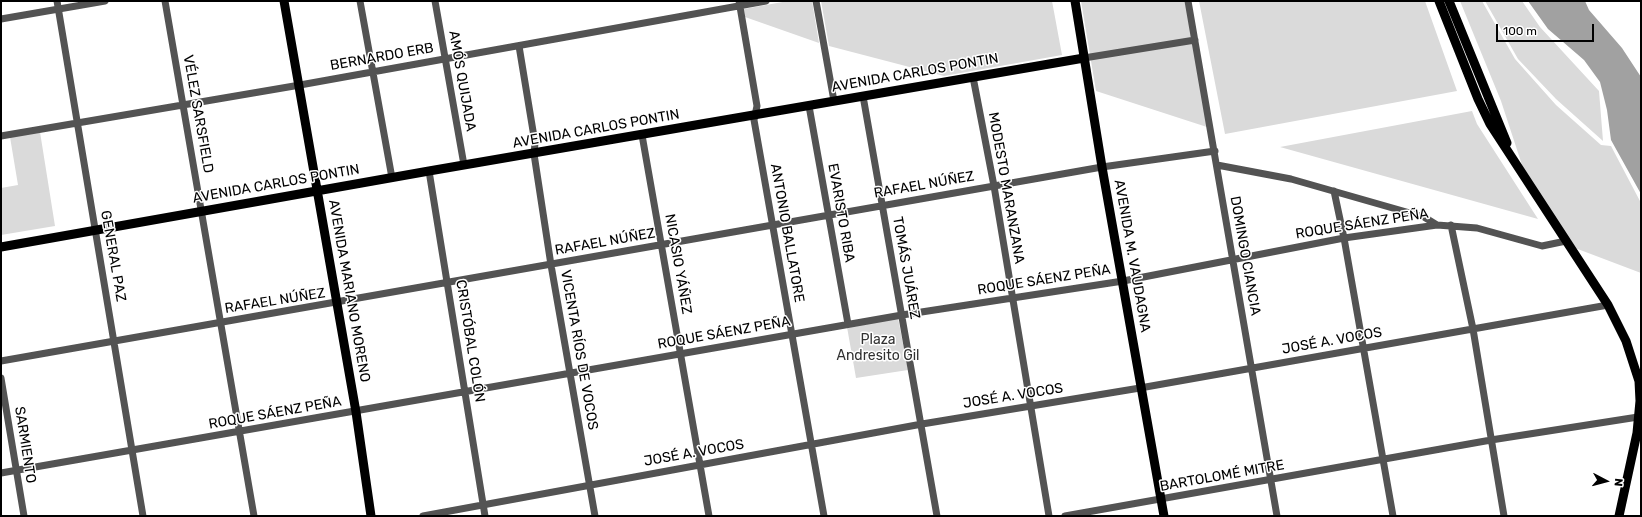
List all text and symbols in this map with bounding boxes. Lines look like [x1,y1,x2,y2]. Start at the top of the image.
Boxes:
scale bar [1498,16,1596,42]
text: 100 m [1503,24,1537,38]
street label: AMÓS QUIJADA [445,29,479,133]
street label: BERNARDO ERB [329,40,435,74]
street label: AVENIDA CARLOS PONTIN [830,50,1000,96]
street label: VÉLEZ SARSFIELD [179,54,217,174]
street label: AVENIDA CARLOS PONTIN [511,106,681,152]
street label: MODESTO MARANZANA [984,111,1028,265]
street label: AVENIDA CARLOS PONTIN [191,161,361,207]
street label: ANTONIO BALLATORE [767,162,807,304]
street label: EVARISTO RIBA [824,162,858,264]
street label: RAFAEL NÚÑEZ [873,168,975,202]
street label: AVENIDA M. VAUDAGNA [1110,178,1154,334]
street label: DOMINGO CIANCIA [1226,195,1264,317]
street label: AVENIDA MARIANO MORENO [325,198,373,384]
street label: ROQUE SÁENZ PEÑA [1294,205,1430,243]
street label: GENERAL PAZ [97,209,129,303]
street label: NICASIO YÁÑEZ [661,213,695,315]
street label: TOMÁS JUÁREZ [889,215,923,321]
street label: RAFAEL NÚÑEZ [554,225,656,259]
street label: ROQUE SÁENZ PEÑA [976,261,1112,299]
street label: VICENTA RÍOS DE VOCOS [557,269,601,431]
street label: CRISTÓBAL COLÓN [452,278,488,404]
street label: RAFAEL NÚÑEZ [224,285,326,317]
street label: ROQUE SÁENZ PEÑA [656,313,792,353]
street label: JOSÉ A. VOCOS [1281,324,1383,358]
park label: Plaza Andresito Gil [836,332,920,364]
street label: JOSÉ A. VOCOS [962,380,1064,412]
street label: ROQUE SÁENZ PEÑA [207,393,343,433]
street label: SARMIENTO [11,405,39,485]
street label: JOSÉ A. VOCOS [643,436,745,470]
street label: BARTOLOMÉ MITRE [1159,457,1285,495]
north arrow [1586,461,1626,501]
text: N [1612,478,1625,487]

